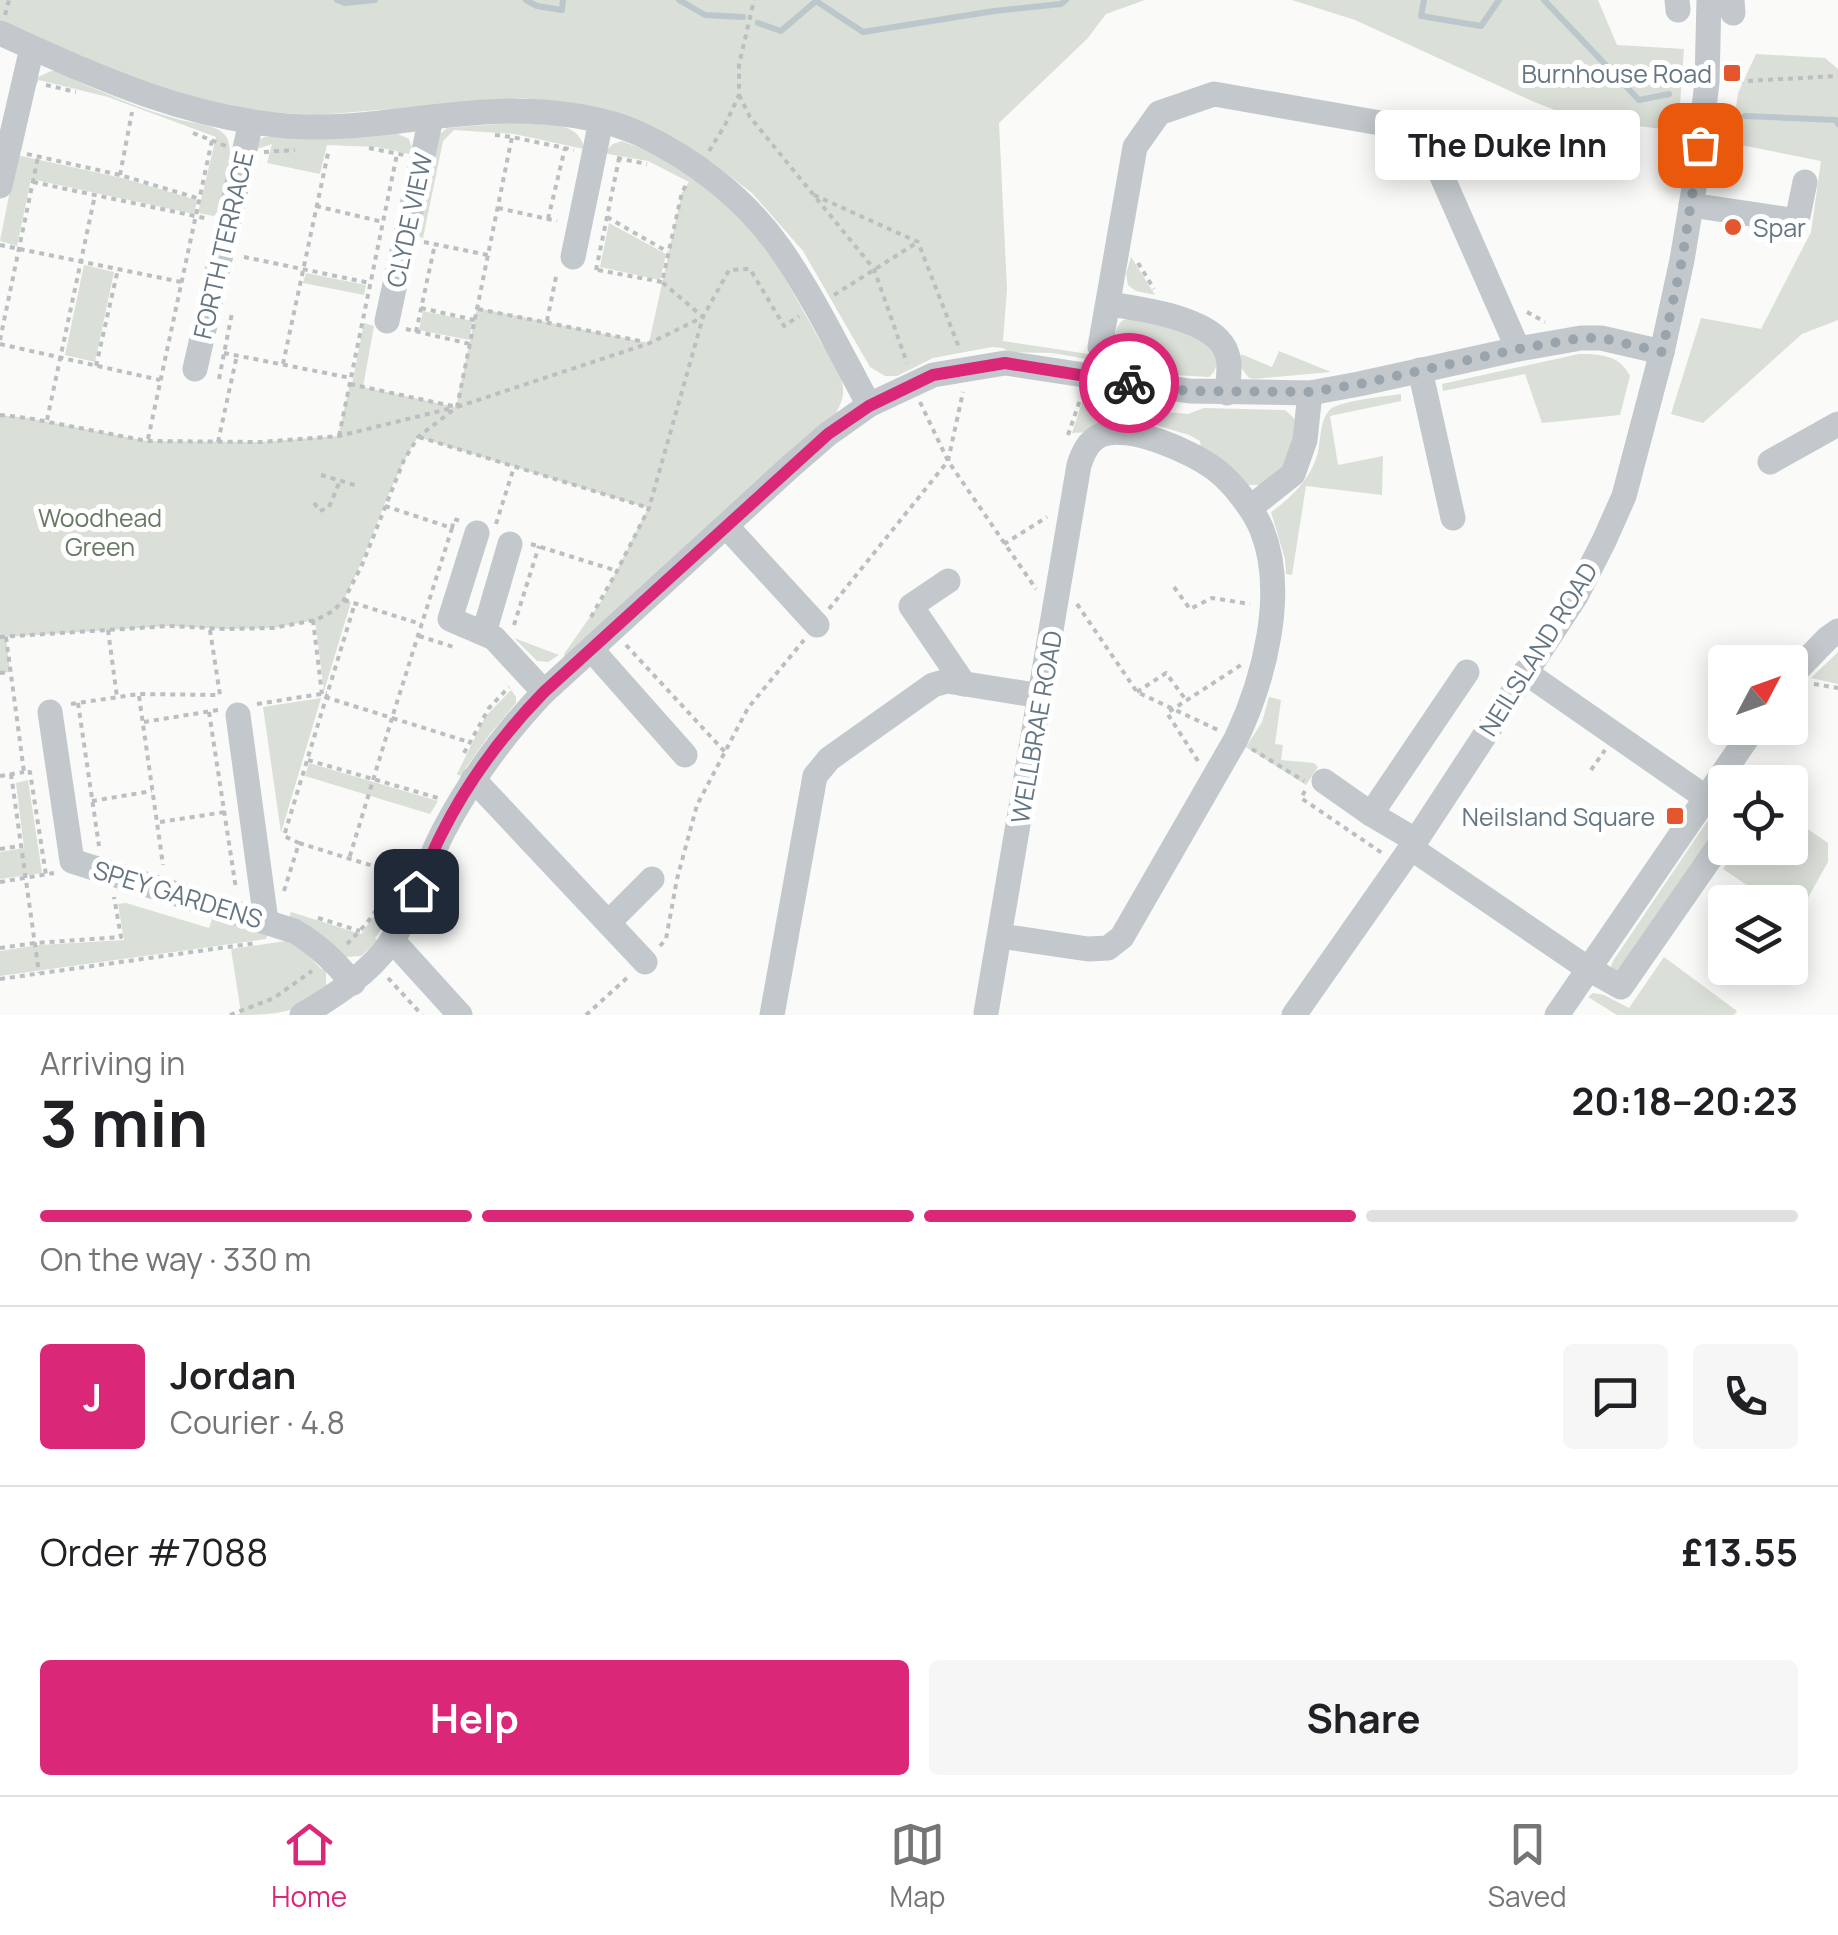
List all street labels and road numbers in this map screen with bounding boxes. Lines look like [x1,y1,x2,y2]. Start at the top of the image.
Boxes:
street label: FORTH TERRACE [184,148,262,342]
street label: CLYDE VIEW [378,150,440,290]
street label: NEILSLAND ROAD [1470,555,1606,743]
street label: WELLBRAE ROAD [1002,628,1070,826]
street label: SPEY GARDENS [89,852,267,936]

